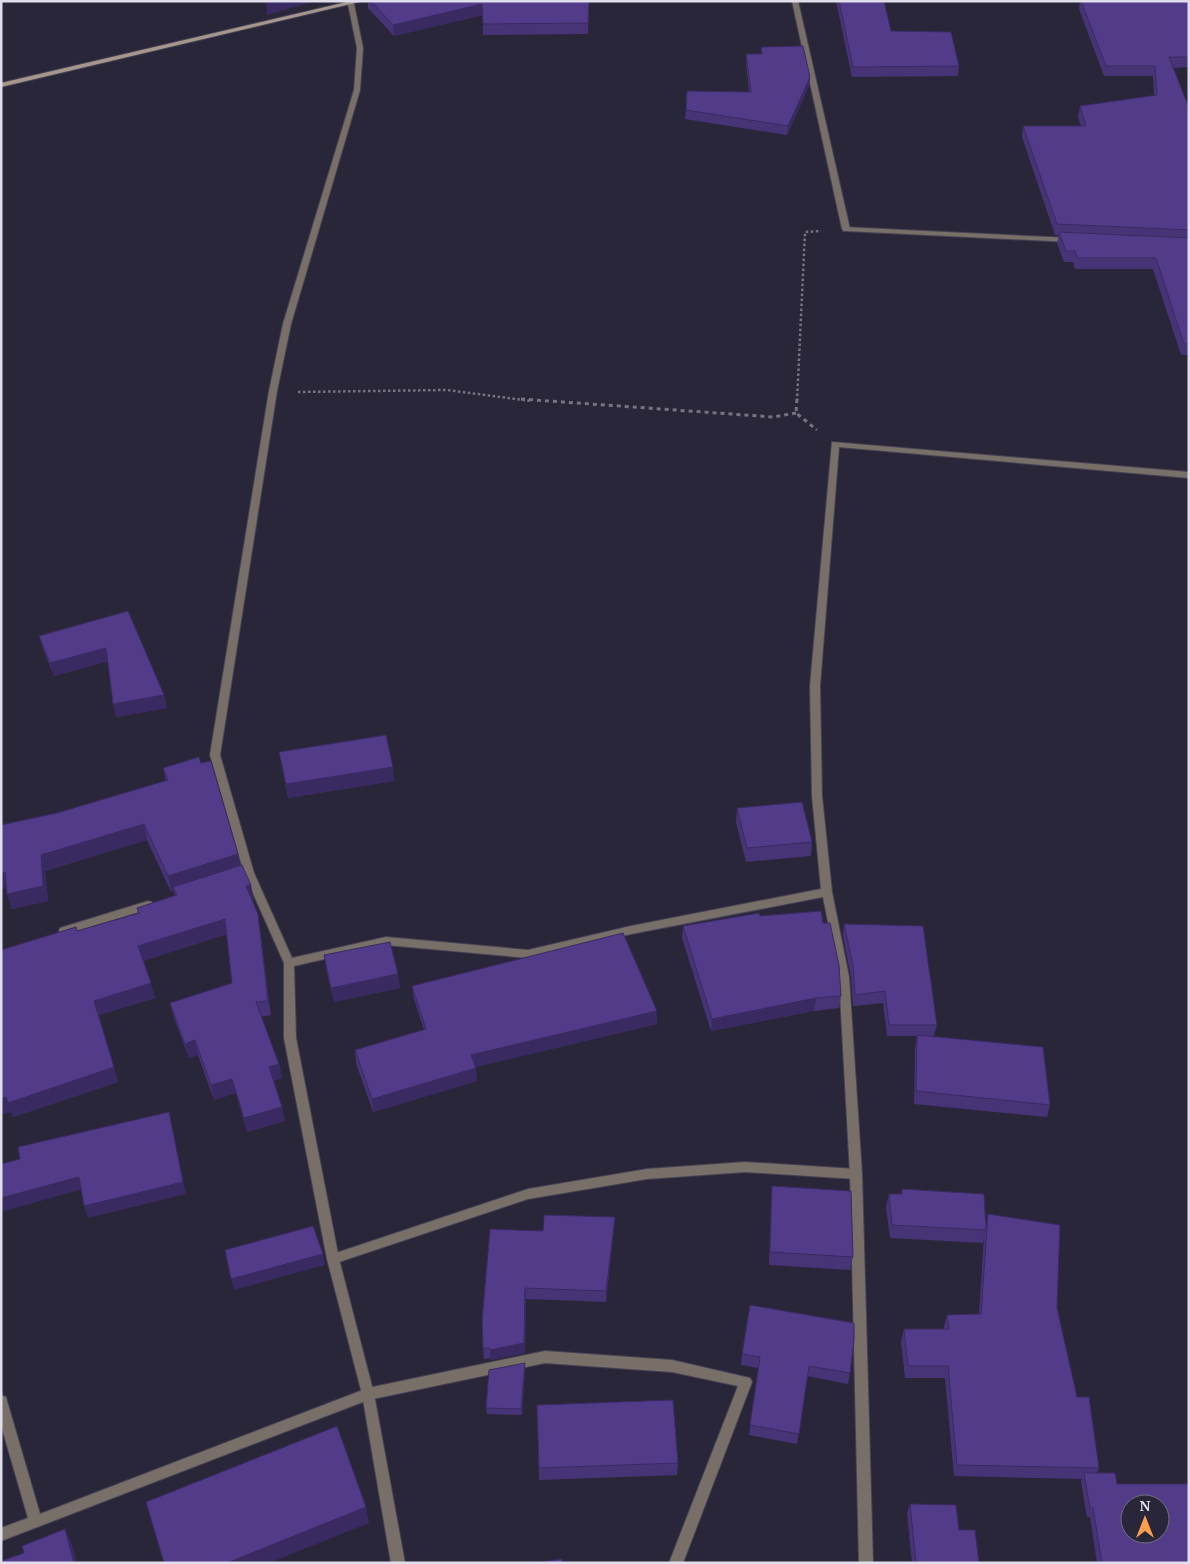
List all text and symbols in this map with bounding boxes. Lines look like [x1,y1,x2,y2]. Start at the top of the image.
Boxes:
north arrow [1120,1494,1170,1544]
text: N [1139,1496,1151,1515]

